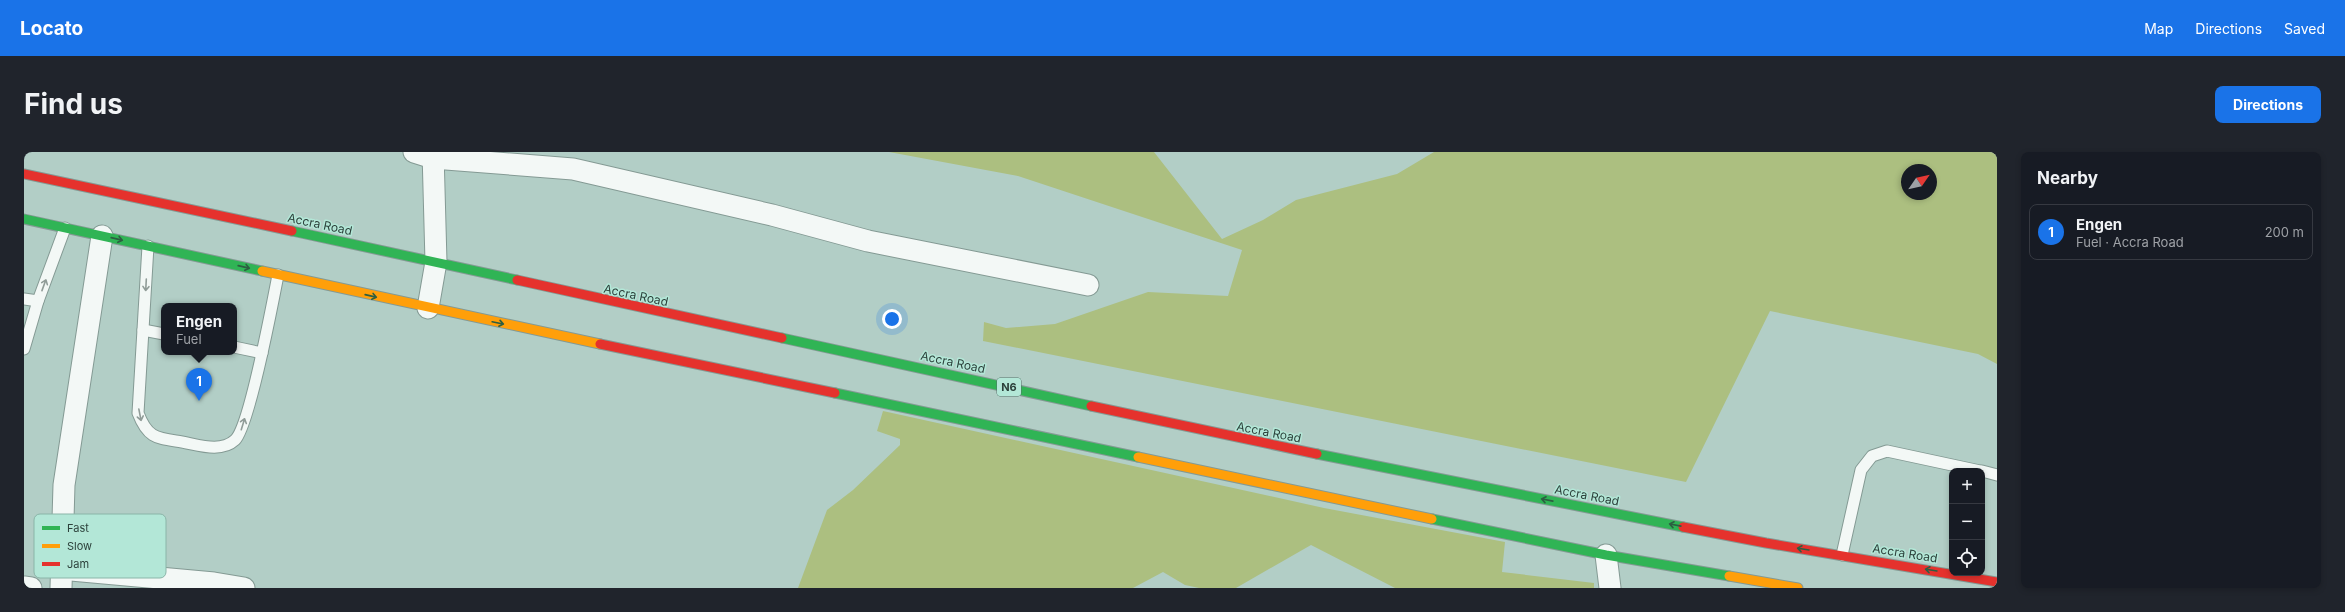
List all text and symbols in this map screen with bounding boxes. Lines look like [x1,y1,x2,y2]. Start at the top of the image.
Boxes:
text: Locato [20,17,83,40]
text: Map [2144,20,2173,37]
text: Directions [2195,20,2262,37]
text: Saved [2284,20,2325,37]
button: Directions [2215,86,2321,123]
text: Find us [24,87,123,121]
north arrow [1901,164,1937,200]
text: Nearby [2037,168,2098,188]
street label: Accra Road [286,210,354,238]
text: Engen [2076,215,2122,234]
text: 1 [2048,224,2054,240]
text: 200 m [2265,224,2304,240]
text: Fuel · Accra Road [2076,234,2184,250]
one-way arrow [110,236,123,244]
one-way arrow [237,264,250,272]
one-way arrow [142,278,149,291]
one-way arrow [40,280,48,292]
street label: Accra Road [602,281,670,309]
one-way arrow [364,292,377,300]
popup [161,303,237,355]
your location [882,309,902,329]
text: Engen [176,312,222,331]
one-way arrow [491,319,504,327]
text: Fuel [176,331,202,347]
street label: Accra Road [919,348,987,376]
pin: 1 [186,368,212,401]
road number: N6 [997,378,1021,396]
one-way arrow [136,408,144,421]
one-way arrow [240,418,247,431]
street label: Accra Road [1235,418,1303,446]
map controls [1949,468,1985,576]
button: + [1949,468,1985,504]
street label: Accra Road [1553,481,1621,509]
one-way arrow [1541,495,1554,503]
button: − [1949,504,1985,540]
legend [34,514,166,578]
text: Fast [67,521,89,535]
one-way arrow [1669,521,1682,529]
text: Slow [67,539,92,553]
street label: Accra Road [1871,540,1939,566]
button: locate [1949,540,1985,576]
one-way arrow [1797,545,1810,553]
text: Jam [67,557,89,571]
one-way arrow [1925,566,1938,574]

